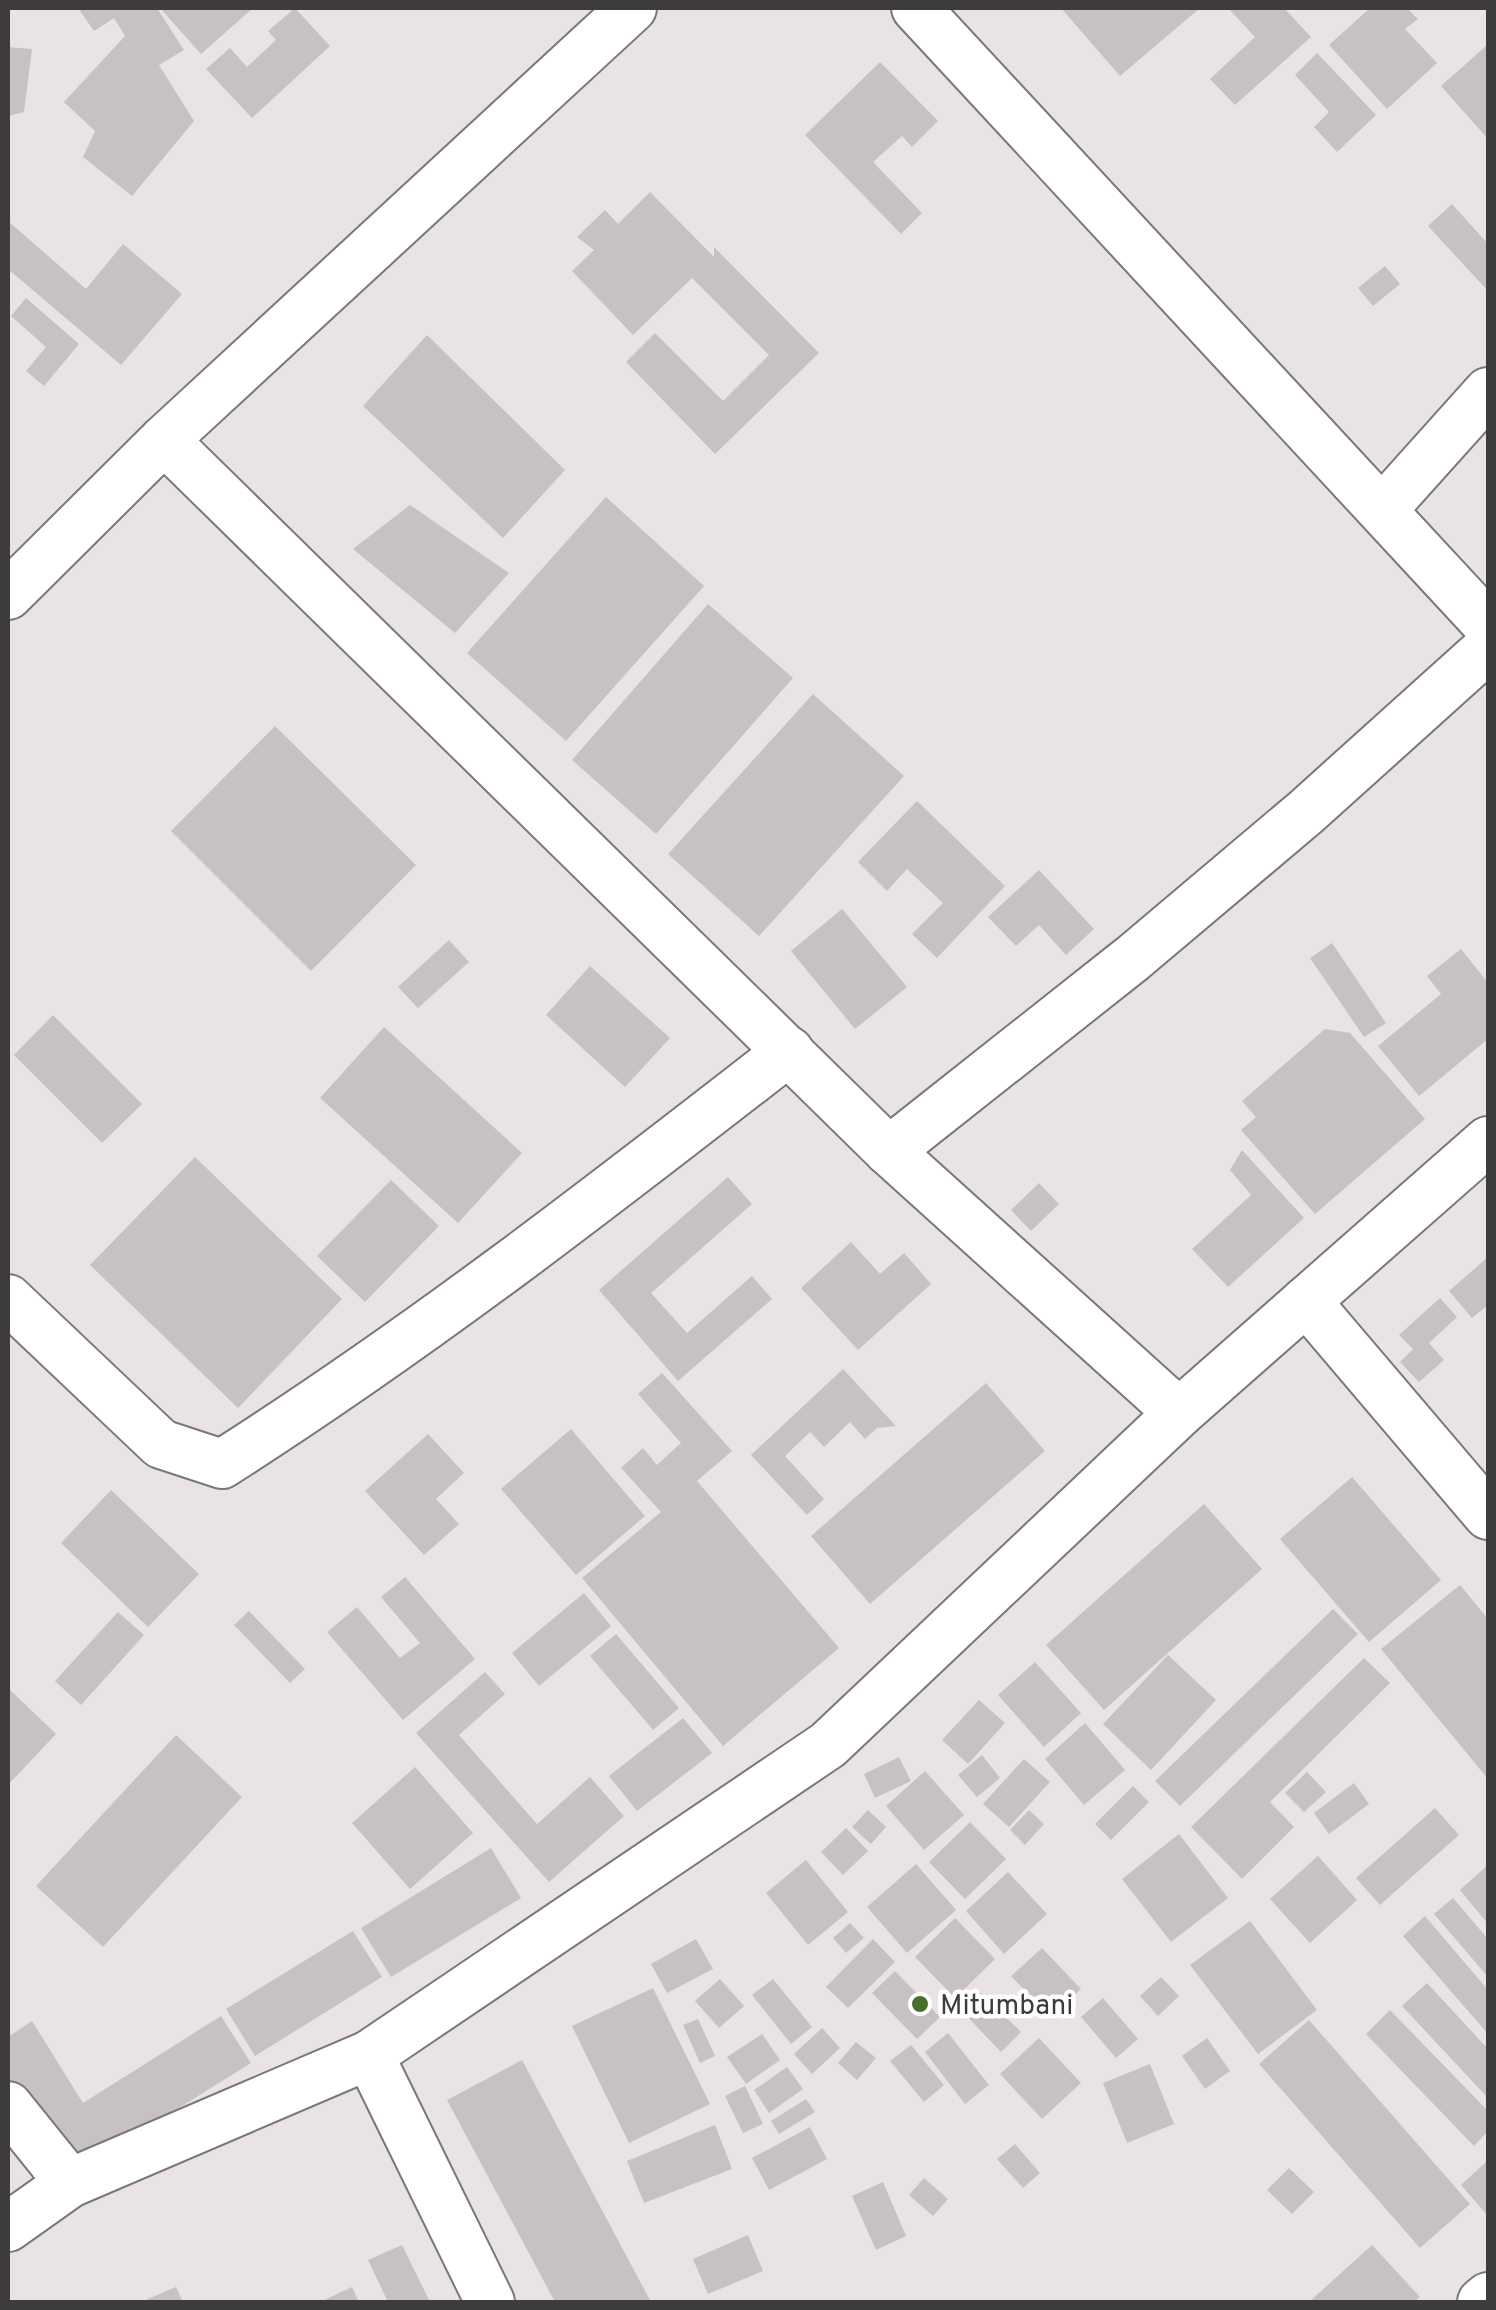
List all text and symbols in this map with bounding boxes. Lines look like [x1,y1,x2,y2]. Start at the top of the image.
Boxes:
place label: Mitumbani [940,1989,1073,2025]
marker: Mitumbani [909,1993,931,2015]

